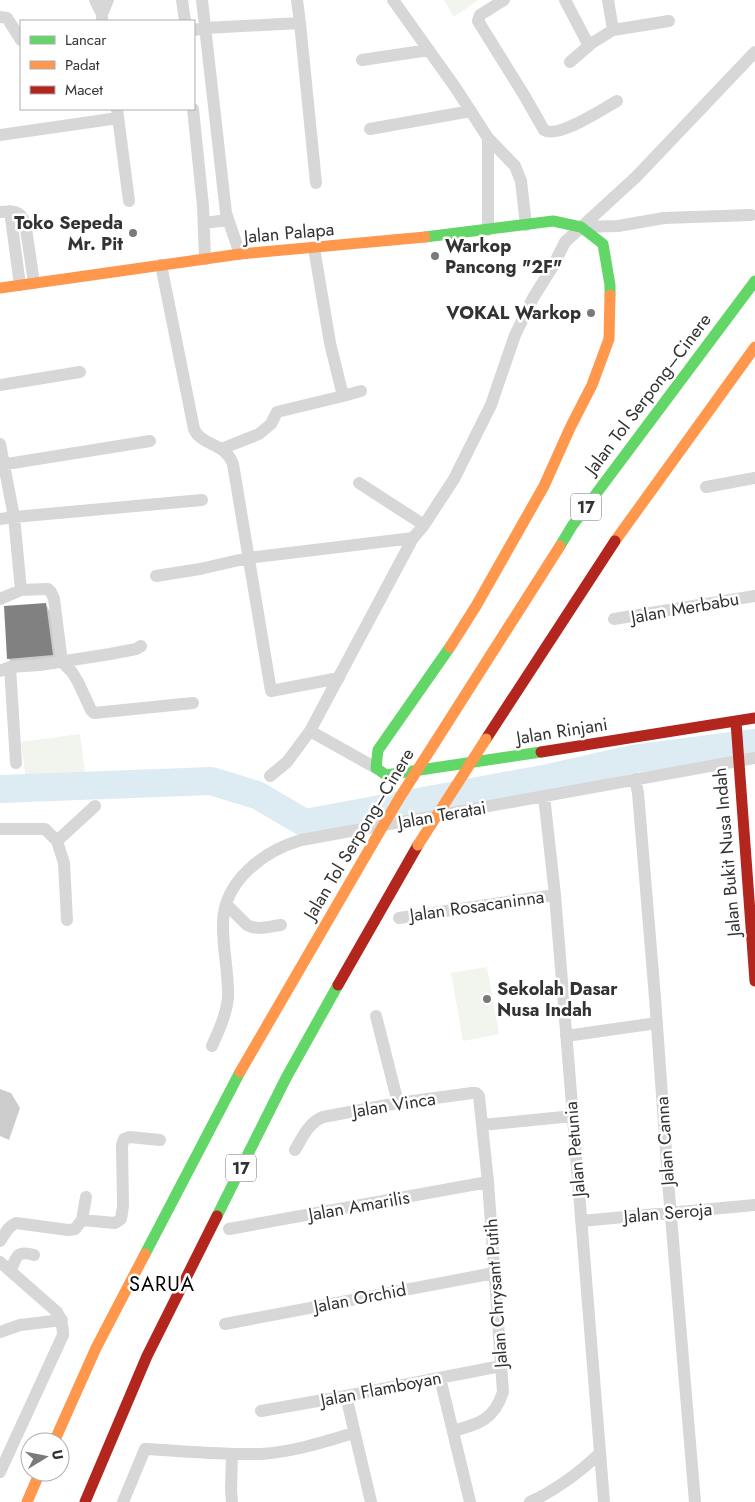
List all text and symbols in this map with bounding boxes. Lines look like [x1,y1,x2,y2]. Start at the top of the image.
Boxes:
legend [20,20,195,110]
text: Lancar [65,29,107,51]
text: Padat [65,54,100,76]
text: Macet [65,79,103,101]
place label: Toko Sepeda Mr. Pit [14,210,123,257]
street label: Jalan Palapa [241,216,335,250]
marker: Toko Sepeda Mr. Pit [127,227,139,239]
place label: Warkop Pancong "2F" [445,233,562,280]
marker: Warkop Pancong "2F" [429,250,441,262]
place label: VOKAL Warkop [445,300,581,326]
marker: VOKAL Warkop [585,307,597,319]
street label: Jalan Tol Serpong–Cinere [577,308,717,482]
road number: 17 [571,494,601,520]
street label: Jalan Merbabu [627,586,741,631]
street label: Jalan Rinjani [512,711,610,751]
street label: Jalan Tol Serpong–Cinere [296,743,421,926]
street label: Jalan Bukit Nusa Indah [707,766,748,939]
street label: Jalan Teratai [394,794,488,836]
street label: Jalan Rosacaninna [406,884,546,929]
place label: Sekolah Dasar Nusa Indah [497,976,618,1023]
marker: Sekolah Dasar Nusa Indah [481,993,493,1005]
street label: Jalan Vinca [349,1086,437,1125]
street label: Jalan Canna [649,1096,681,1188]
street label: Jalan Petunia [558,1100,592,1200]
road number: 17 [226,1154,256,1182]
street label: Jalan Amarilis [304,1184,412,1228]
street label: Jalan Seroja [621,1196,713,1230]
street label: Jalan Chrysant Putih [478,1218,514,1370]
district label: SARUA [129,1270,195,1299]
street label: Jalan Orchid [310,1276,408,1320]
street label: Jalan Flamboyan [317,1365,444,1414]
north arrow [20,1432,70,1482]
text: U [47,1448,69,1461]

